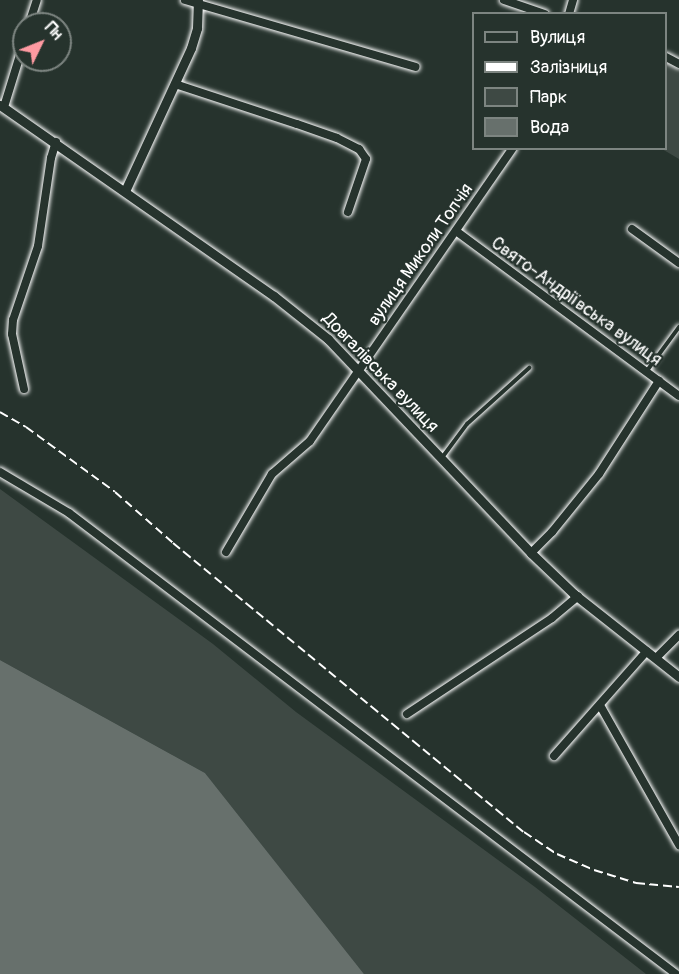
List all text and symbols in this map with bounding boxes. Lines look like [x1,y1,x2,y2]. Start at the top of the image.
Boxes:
north arrow [12,12,72,72]
legend [472,12,667,150]
text: Пн [40,18,67,44]
text: Вулиця [530,26,585,49]
text: Залізниця [530,56,607,79]
text: Парк [530,86,567,109]
text: Вода [530,116,569,139]
street label: вулиця Миколи Топчія [364,180,478,330]
street label: Свято-Андріївська вулиця [486,233,666,371]
street label: Довгалівська вулиця [317,309,443,437]

